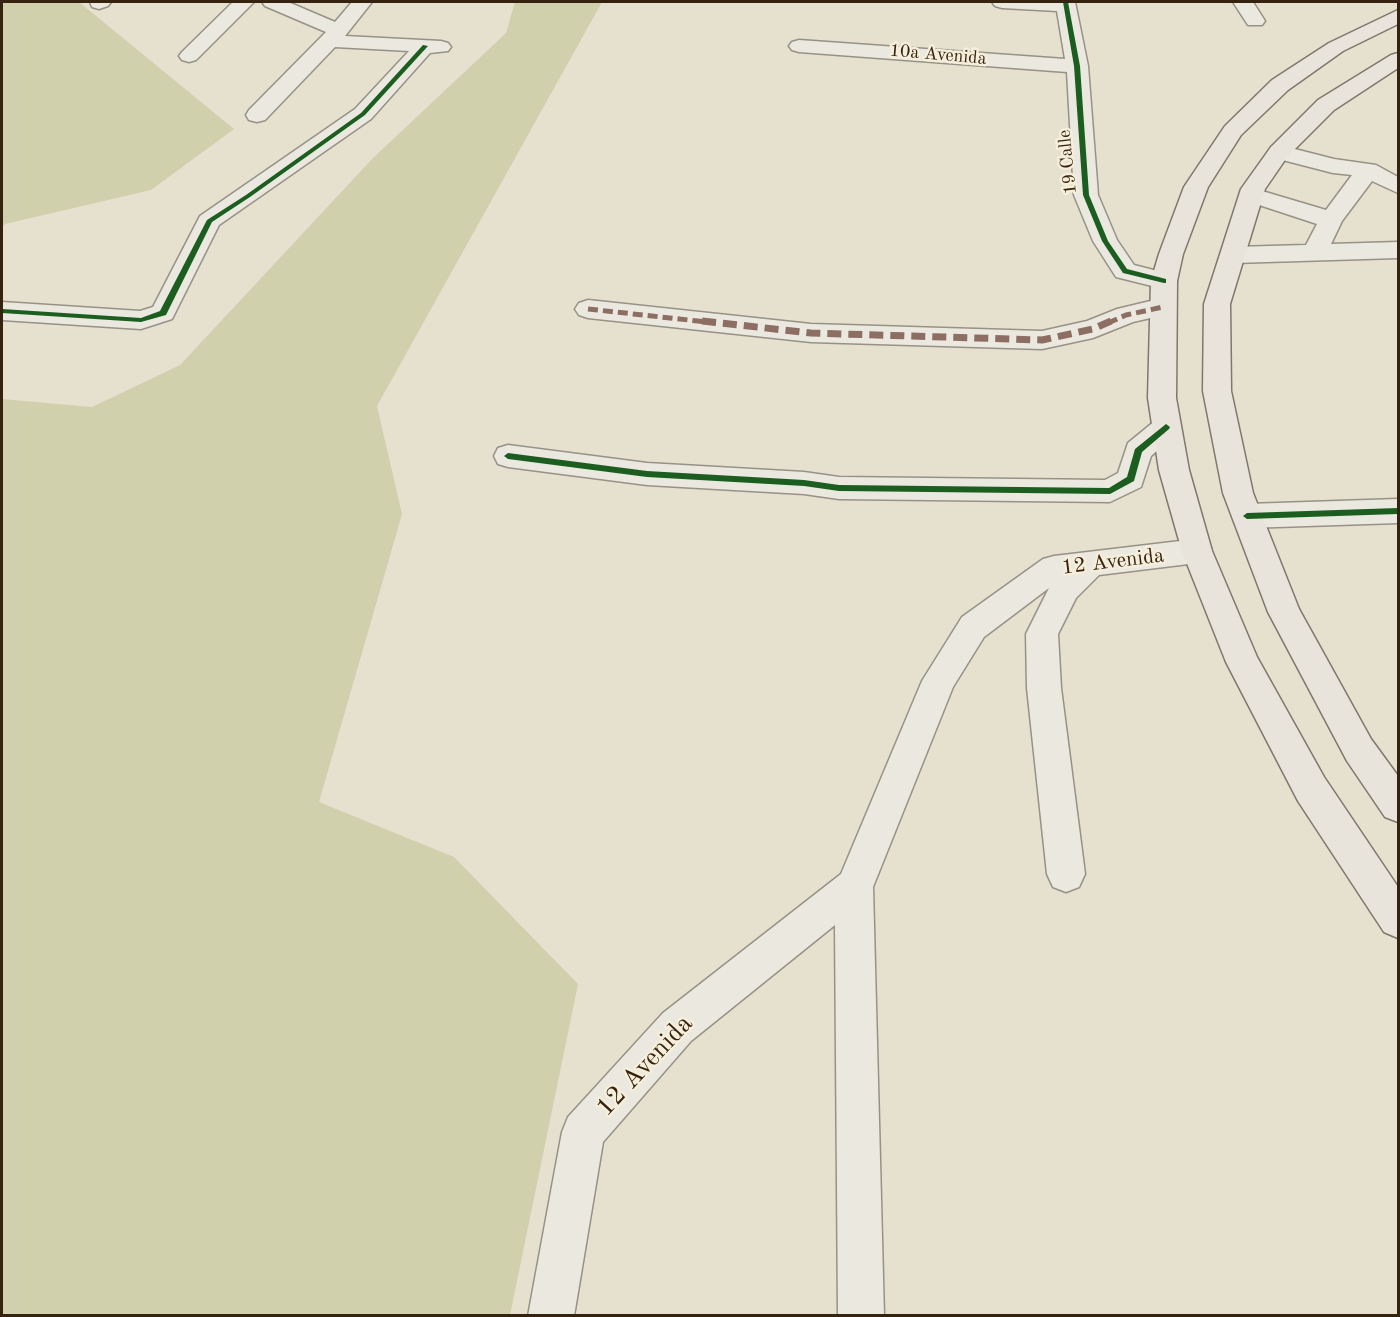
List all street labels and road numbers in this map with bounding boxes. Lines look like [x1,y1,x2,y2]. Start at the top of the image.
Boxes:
street label: 10a Avenida [889,40,987,70]
street label: 19 Calle [1054,129,1082,195]
street label: 12 Avenida [1060,543,1166,581]
street label: 12 Avenida [590,1009,700,1123]

